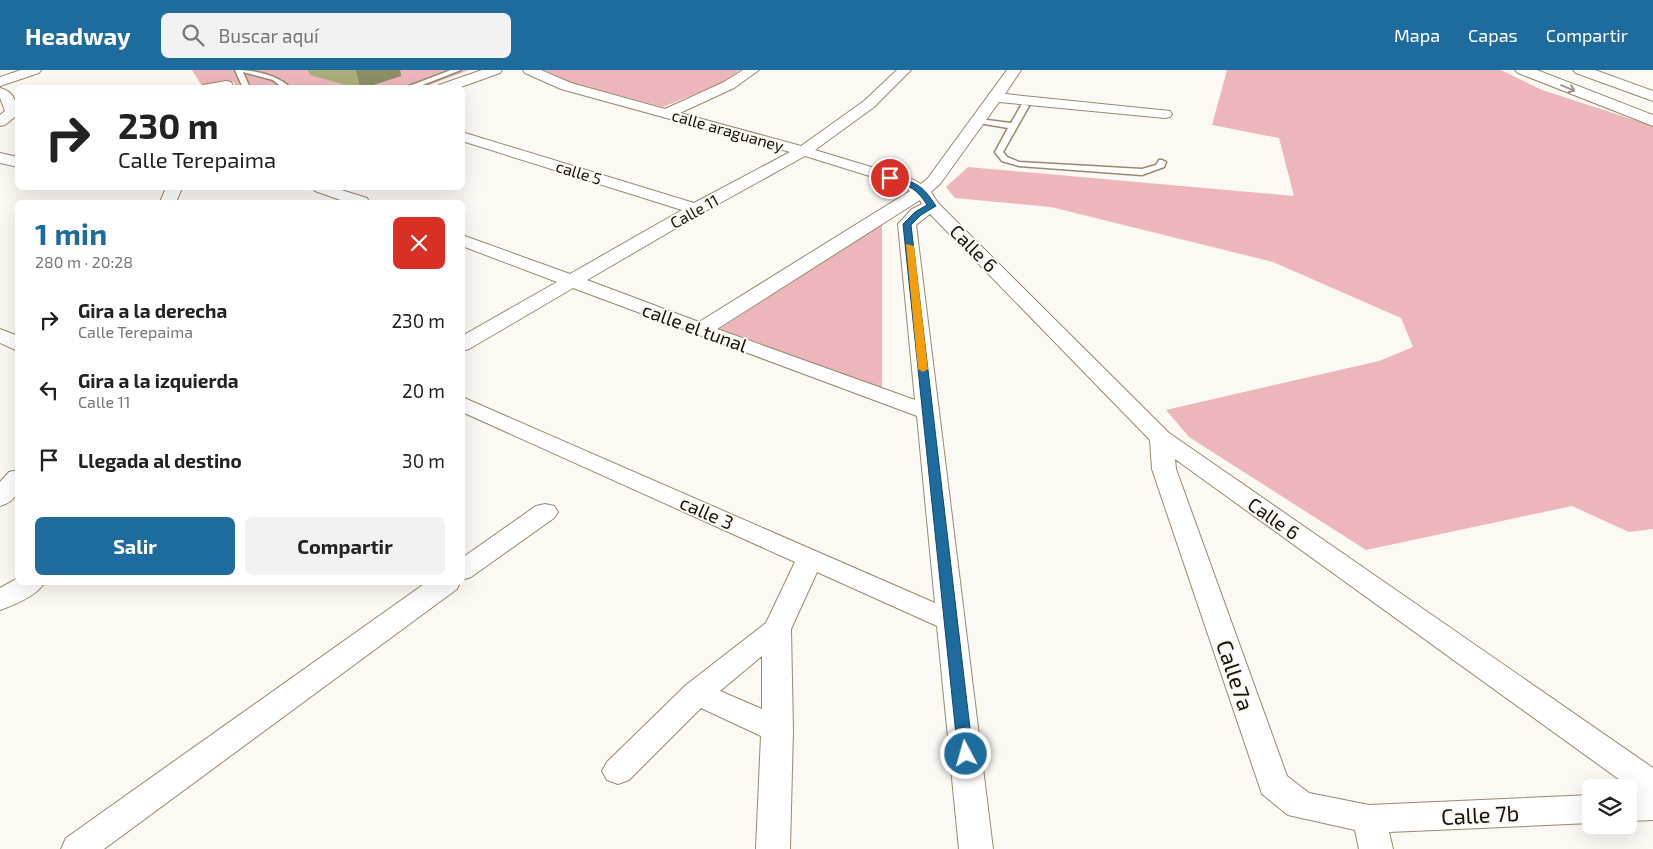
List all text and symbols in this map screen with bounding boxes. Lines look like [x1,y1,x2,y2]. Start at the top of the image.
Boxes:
search box [161,13,511,58]
text: Headway [25,21,131,50]
icon: search [179,21,207,49]
text: Buscar aquí [219,24,319,47]
text: Mapa [1394,24,1440,46]
text: Capas [1468,24,1518,46]
text: Compartir [1546,24,1628,46]
one-way arrow [1560,84,1576,93]
text: 230 m [118,104,219,146]
icon: right [35,105,100,170]
street label: calle araguaney [670,105,787,155]
text: Calle Terepaima [118,146,276,172]
street label: calle 5 [554,156,604,188]
pin [869,157,911,199]
icon: arrive [876,164,904,192]
street label: Calle 11 [667,190,721,232]
text: 1 min [35,215,107,251]
button: close [393,217,445,269]
street label: Calle 6 [945,219,1003,277]
text: 280 m · 20:28 [35,252,133,271]
street label: calle el tunal [639,297,751,357]
text: Gira a la derecha [78,299,227,322]
icon: right [35,306,63,334]
text: 230 m [391,309,445,332]
text: Calle Terepaima [78,322,193,341]
text: Gira a la izquierda [78,369,239,392]
icon: left [35,376,63,404]
text: 20 m [402,379,445,402]
text: Calle 11 [78,392,130,411]
icon: arrive [35,446,63,474]
text: Llegada al destino [78,449,242,472]
text: 30 m [402,449,445,472]
street label: calle 3 [677,490,737,534]
street label: Calle 6 [1244,492,1304,544]
button: Salir [35,517,235,575]
button: Compartir [245,517,445,575]
street label: Calle7a [1212,636,1260,714]
position arrow [939,727,991,779]
map controls [1582,779,1637,834]
button: layers [1582,779,1637,834]
street label: Calle 7b [1440,799,1520,829]

